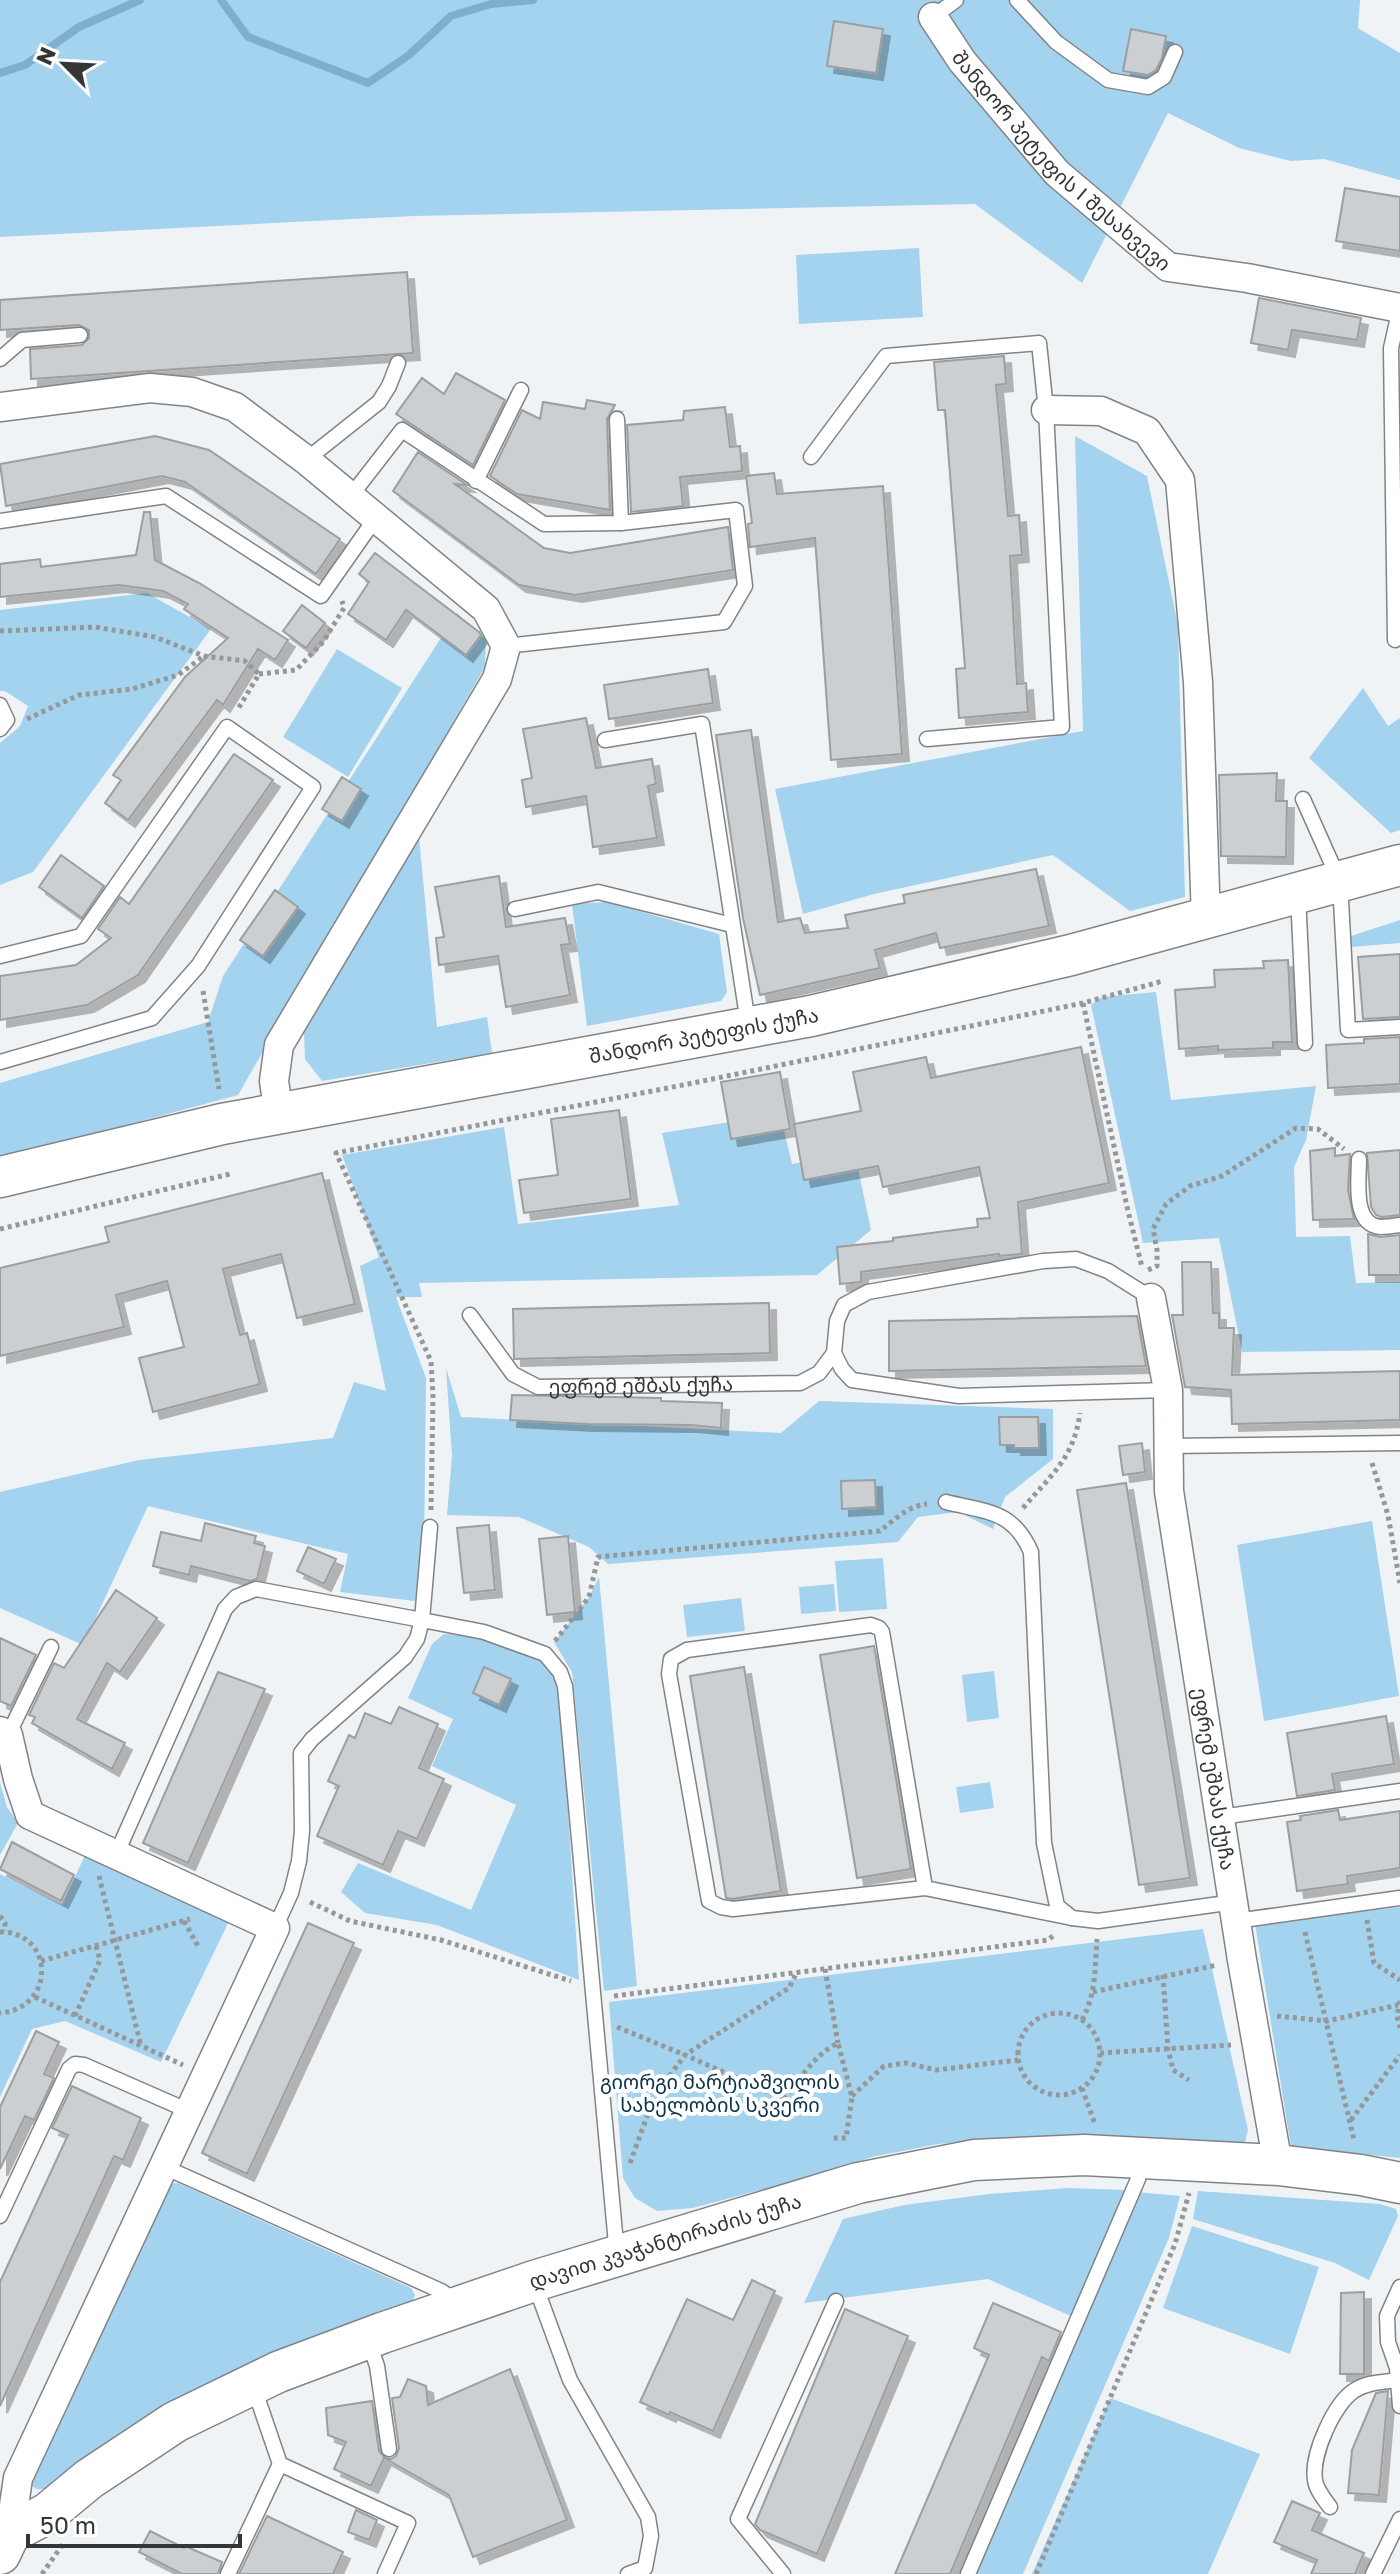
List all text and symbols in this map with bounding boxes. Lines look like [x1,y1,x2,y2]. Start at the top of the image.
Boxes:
north arrow [24,24,104,104]
text: N [30,43,61,69]
street label: შანდორ პეტეფის I შესახვევი [948,46,1176,275]
street label: შანდორ პეტეფის ქუჩა [587,1002,821,1067]
street label: ეფრემ ეშბას ქუჩა [548,1371,733,1399]
street label: ეფრემ ეშბას ქუჩა [1188,1686,1241,1872]
park label: გიორგი მარტიაშვილის სახელობის სკვერი [600,2069,840,2118]
street label: დავით კვაჭანტირაძის ქუჩა [526,2188,804,2295]
scale bar [28,2498,240,2548]
text: 50 m [40,2510,96,2539]

